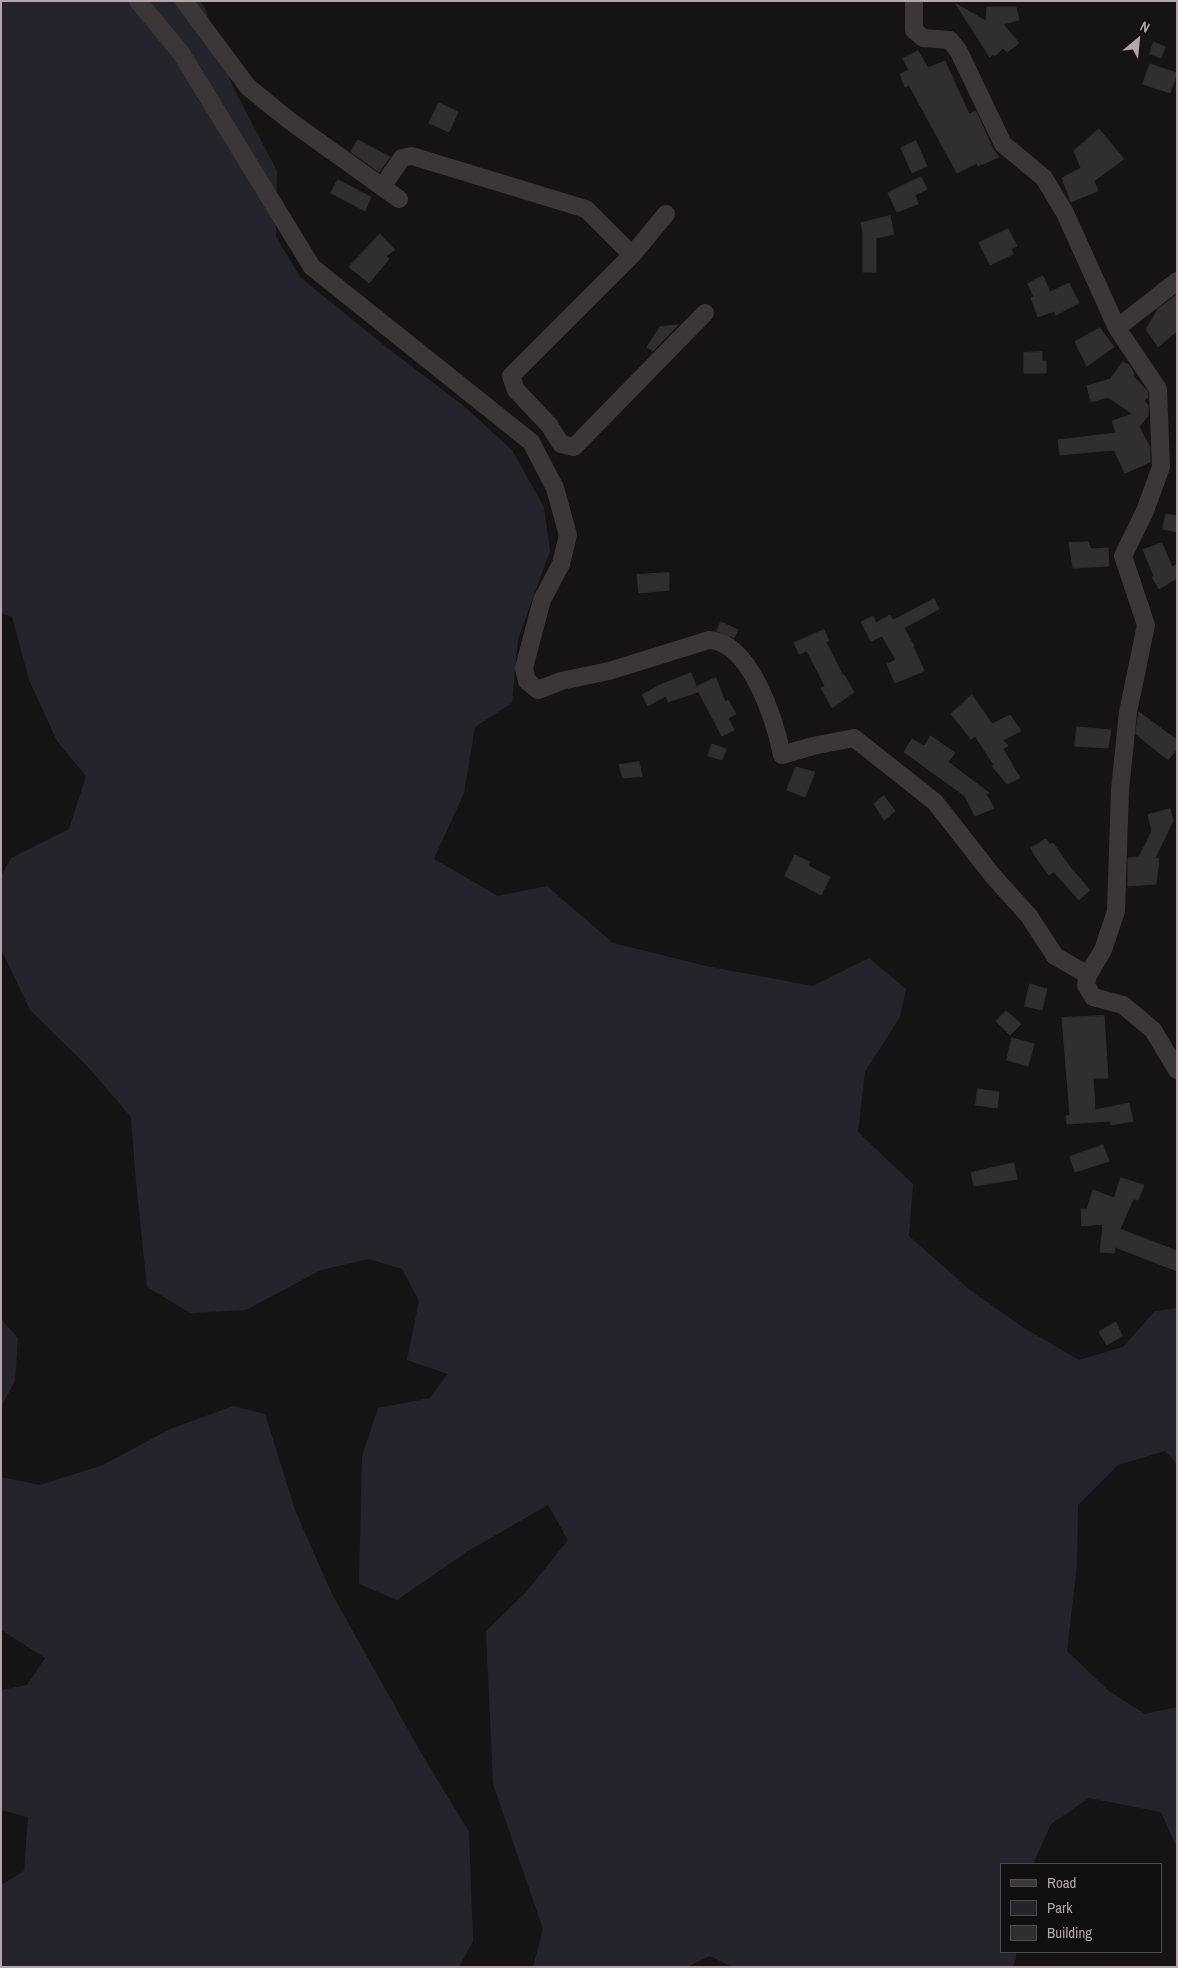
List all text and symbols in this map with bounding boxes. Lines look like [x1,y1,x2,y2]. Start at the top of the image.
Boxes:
north arrow [1113,15,1163,65]
text: N [1137,17,1153,37]
legend [1000,1863,1163,1953]
text: Road [1047,1872,1076,1893]
text: Park [1047,1897,1072,1918]
text: Building [1047,1922,1092,1943]

